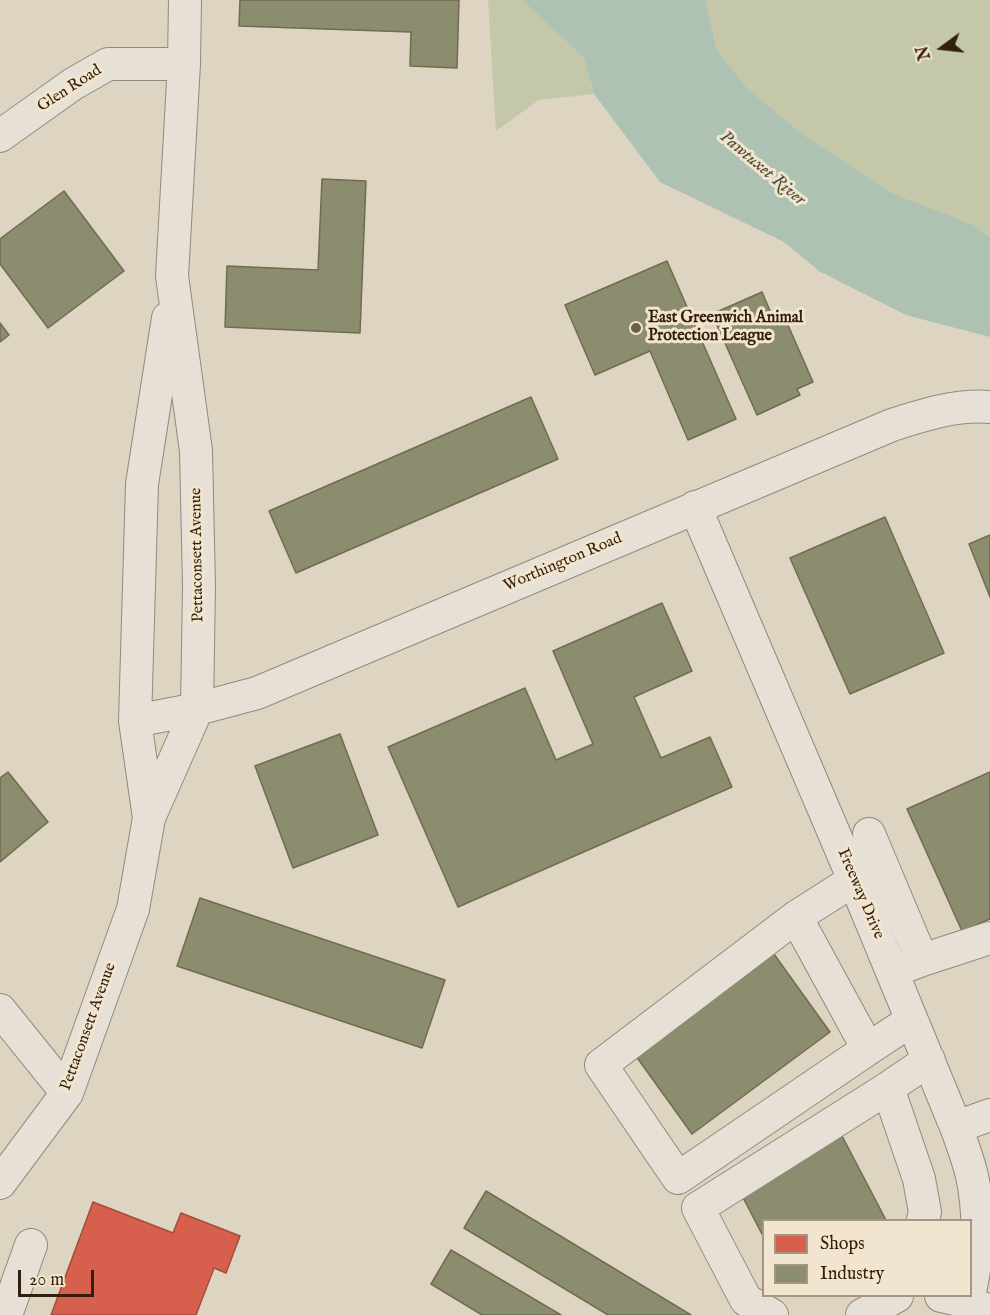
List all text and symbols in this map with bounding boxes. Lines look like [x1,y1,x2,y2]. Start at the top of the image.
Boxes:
north arrow [912,18,972,78]
text: N [913,43,936,62]
street label: Glen Road [34,61,106,117]
water label: Pawtuxet River [715,127,809,211]
place label: East Greenwich Animal Protection League [648,309,803,347]
marker: East Greenwich Animal Protection League [629,321,643,335]
street label: Pettaconsett Avenue [187,488,209,622]
street label: Worthington Road [501,529,625,597]
street label: Freeway Drive [832,846,888,942]
street label: Pettaconsett Avenue [57,960,121,1094]
legend [762,1219,972,1297]
text: Shops [820,1233,865,1256]
scale bar [21,1258,98,1296]
text: Industry [820,1263,884,1286]
text: 20 m [29,1269,64,1292]

